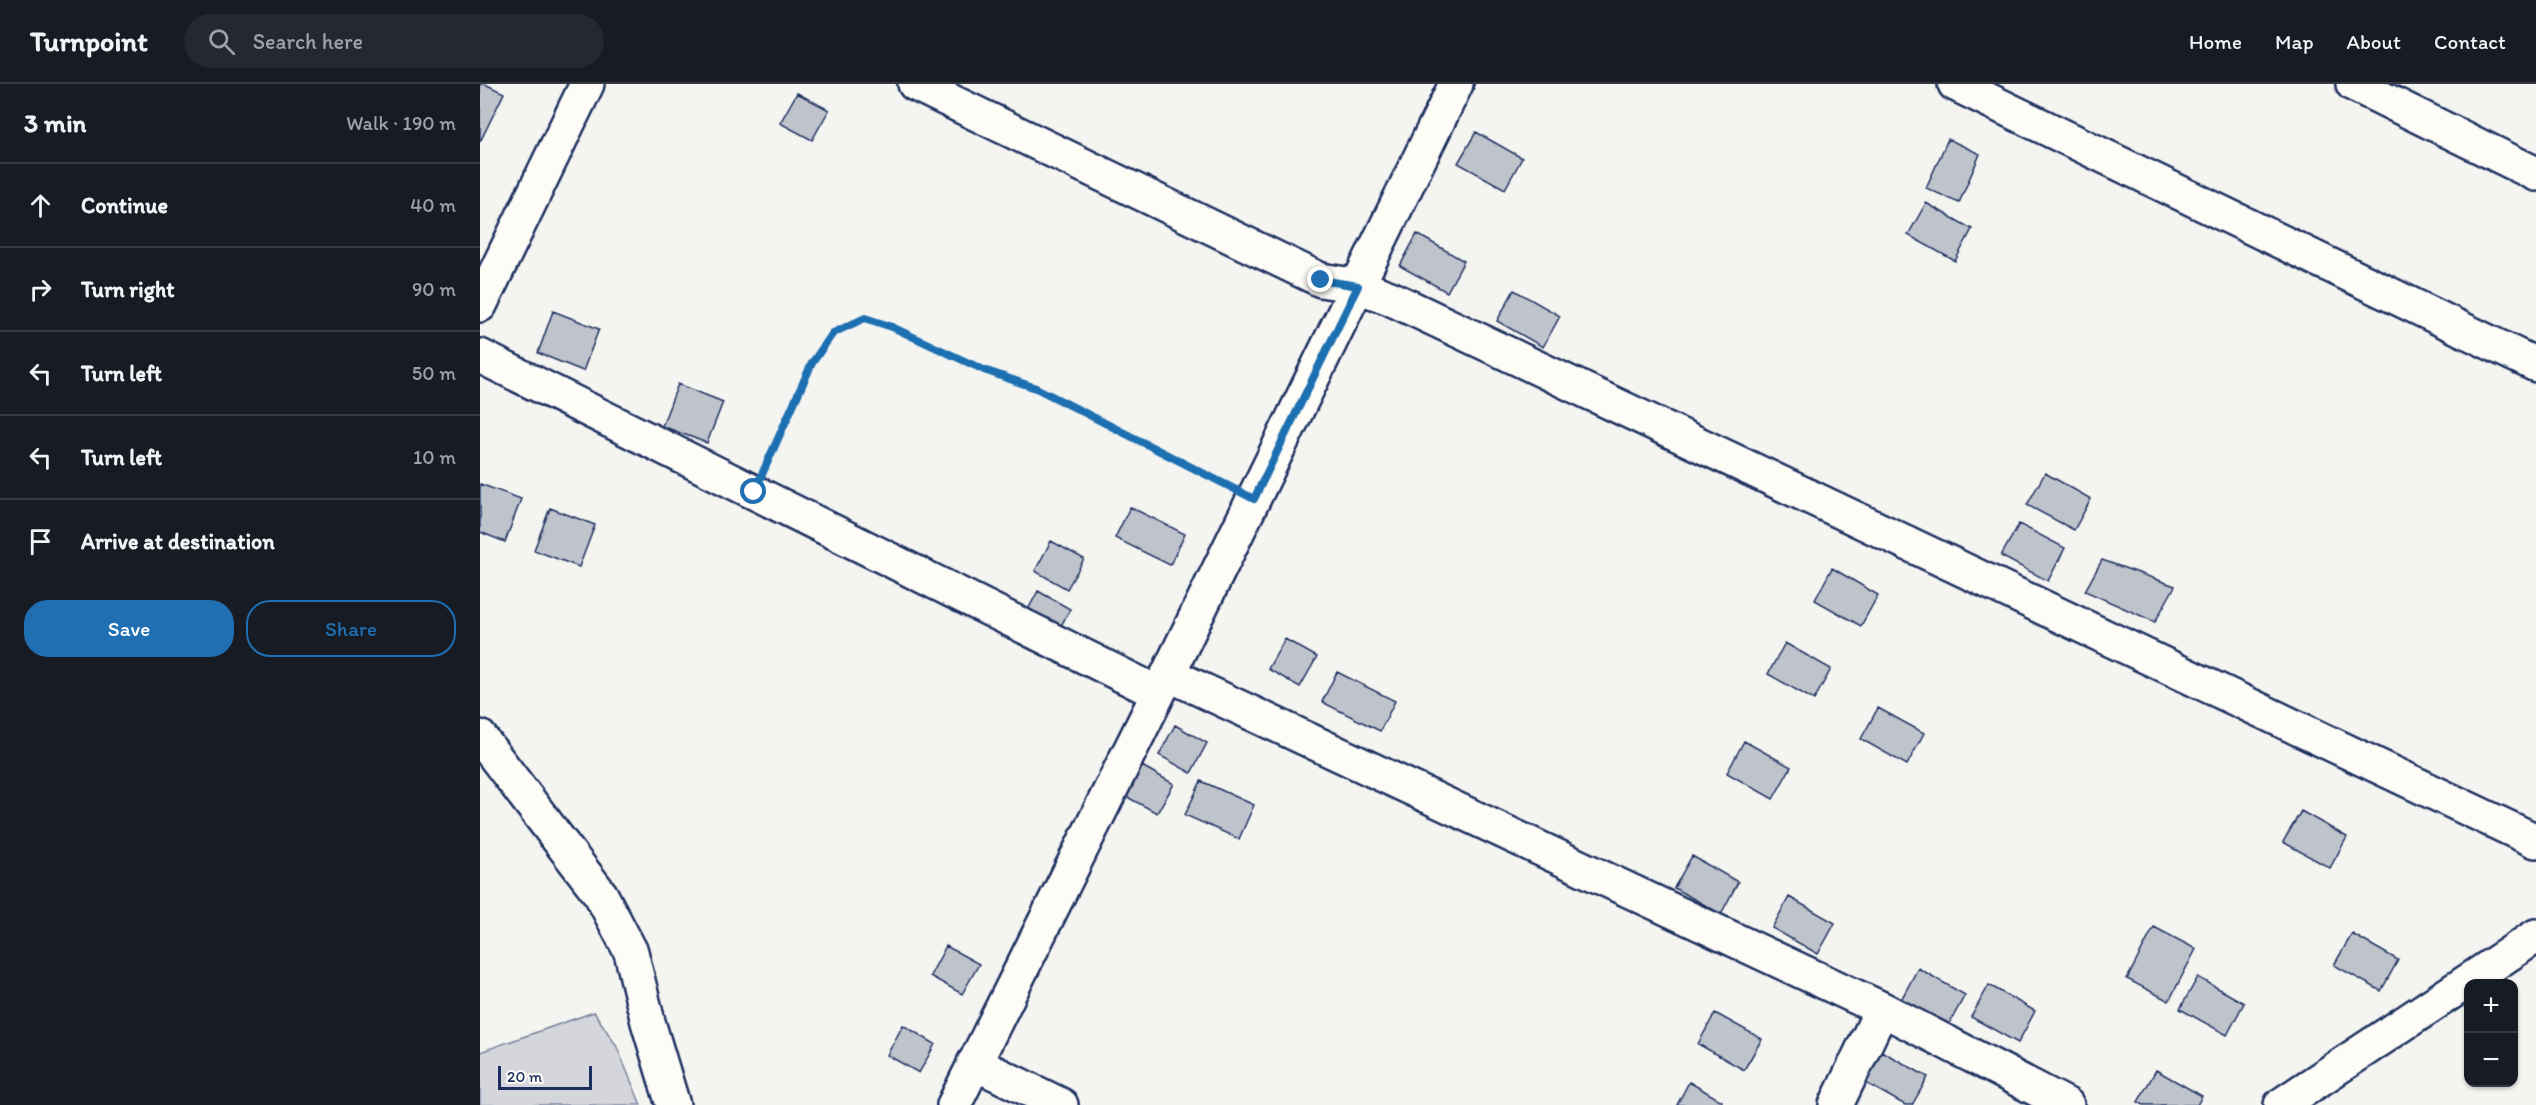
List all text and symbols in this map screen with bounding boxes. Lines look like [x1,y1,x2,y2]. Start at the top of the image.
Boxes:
search box [184,14,604,68]
text: Turnpoint [30,24,148,58]
icon: search [205,25,238,58]
text: Search here [253,28,363,55]
text: Home [2189,29,2242,54]
text: Map [2275,29,2314,54]
text: About [2347,29,2401,54]
text: Contact [2434,29,2506,54]
text: 3 min [24,107,86,139]
text: Walk · 190 m [346,111,456,135]
icon: ahead [24,189,57,222]
text: Continue [81,192,168,219]
text: 40 m [410,193,456,217]
route end [1307,266,1333,292]
icon: right [24,273,57,306]
text: Turn right [81,276,175,303]
text: 90 m [412,277,456,301]
icon: left [24,357,57,390]
text: Turn left [81,360,162,387]
text: 50 m [412,361,456,385]
icon: left [24,441,57,474]
text: Turn left [81,444,162,471]
text: 10 m [413,445,456,469]
route start [740,478,766,504]
icon: arrive [24,525,57,558]
text: Arrive at destination [81,528,275,555]
button: Save [24,600,234,657]
button: Share [246,600,456,657]
map controls [2464,979,2518,1087]
button: + [2464,979,2518,1033]
button: − [2464,1033,2518,1087]
scale bar [498,1063,592,1090]
text: 20 m [507,1067,542,1086]

